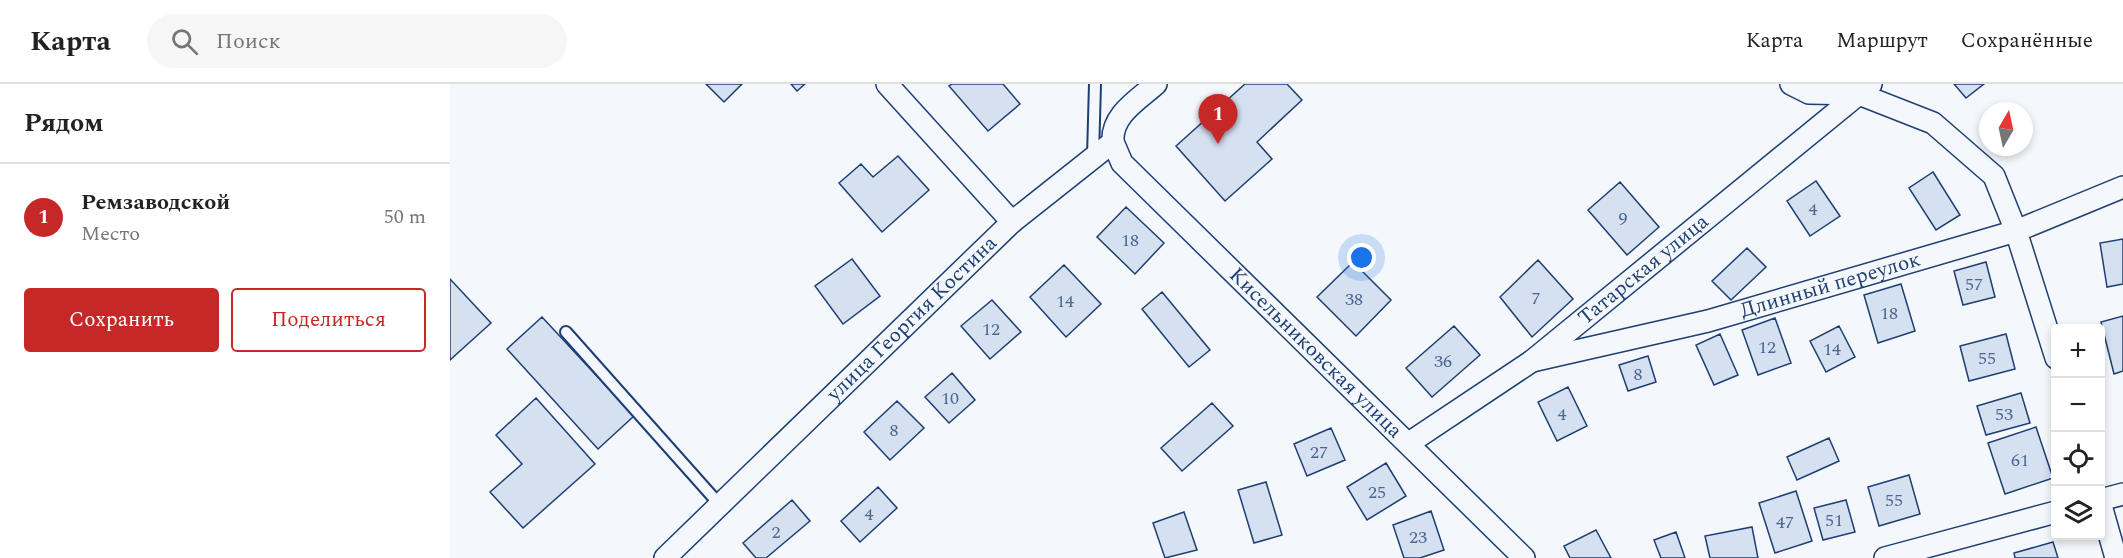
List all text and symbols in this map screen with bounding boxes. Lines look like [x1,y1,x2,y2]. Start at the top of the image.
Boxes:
search box [147,14,567,68]
text: Карта [30,20,111,63]
icon: search [168,25,201,58]
text: Поиск [216,25,281,58]
text: Карта [1746,25,1803,57]
text: Маршрут [1836,25,1928,57]
text: Сохранённые [1961,25,2093,57]
pin: 1 [1198,94,1238,144]
north arrow [1979,102,2033,156]
text: Рядом [24,103,104,143]
text: Ремзаводской [81,186,230,219]
house number: 4 [1809,196,1818,223]
text: 1 [38,202,49,232]
text: 50 m [384,202,426,232]
house number: 9 [1619,205,1628,232]
street label: Татарская улица [1571,206,1717,333]
text: Место [81,219,140,249]
house number: 18 [1121,227,1139,254]
street label: улица Георгия Костина [819,228,1005,410]
your location [1347,243,1376,272]
street label: Длинный переулок [1736,244,1925,327]
street label: Кисельниковская улица [1221,260,1410,447]
house number: 57 [1965,271,1983,298]
house number: 7 [1532,285,1541,312]
house number: 38 [1345,286,1363,313]
button: Сохранить [24,288,219,352]
button: Поделиться [231,288,426,352]
house number: 14 [1056,288,1074,315]
house number: 18 [1880,300,1898,327]
house number: 12 [982,316,1000,343]
map controls [2051,324,2105,540]
button: + [2051,324,2105,378]
house number: 12 [1758,334,1776,361]
house number: 14 [1823,336,1841,363]
house number: 55 [1978,345,1996,372]
house number: 36 [1434,348,1452,375]
house number: 8 [1634,361,1643,388]
button: − [2051,378,2105,432]
house number: 10 [941,385,959,412]
house number: 4 [1558,401,1567,428]
house number: 53 [1995,401,2013,428]
house number: 8 [890,417,899,444]
button: locate [2051,432,2105,486]
house number: 27 [1310,439,1328,466]
house number: 61 [2011,447,2029,474]
house number: 25 [1368,479,1386,506]
button: layers [2051,486,2105,540]
house number: 55 [1885,487,1903,514]
house number: 4 [865,501,874,528]
house number: 51 [1825,507,1843,534]
house number: 47 [1776,509,1794,536]
house number: 2 [772,519,781,546]
house number: 23 [1409,524,1427,551]

